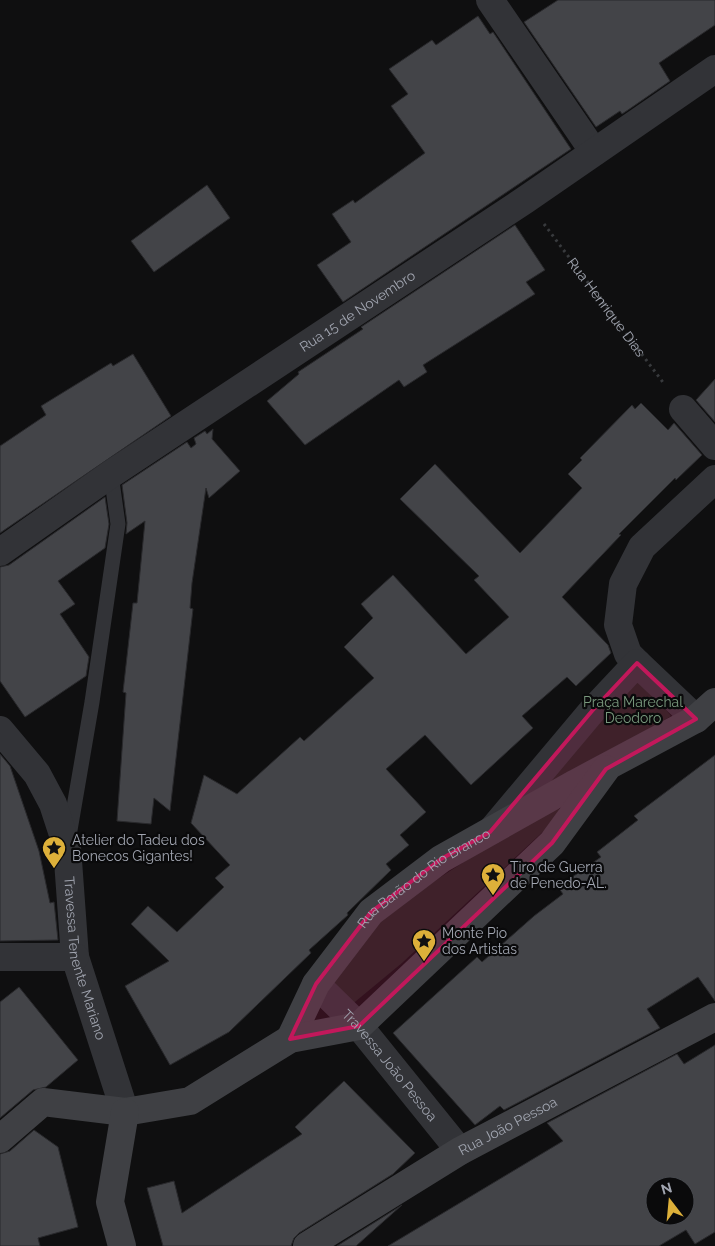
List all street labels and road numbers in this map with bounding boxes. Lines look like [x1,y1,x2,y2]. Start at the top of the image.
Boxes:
street label: Rua Henrique Dias [564,255,649,360]
street label: Rua 15 de Novembro [297,267,418,355]
street label: Rua Barão do Rio Branco [354,825,493,931]
street label: Travessa Tenente Mariano [61,876,109,1042]
street label: Travessa João Pessoa [339,1006,441,1124]
street label: Rua João Pessoa [456,1093,560,1158]

